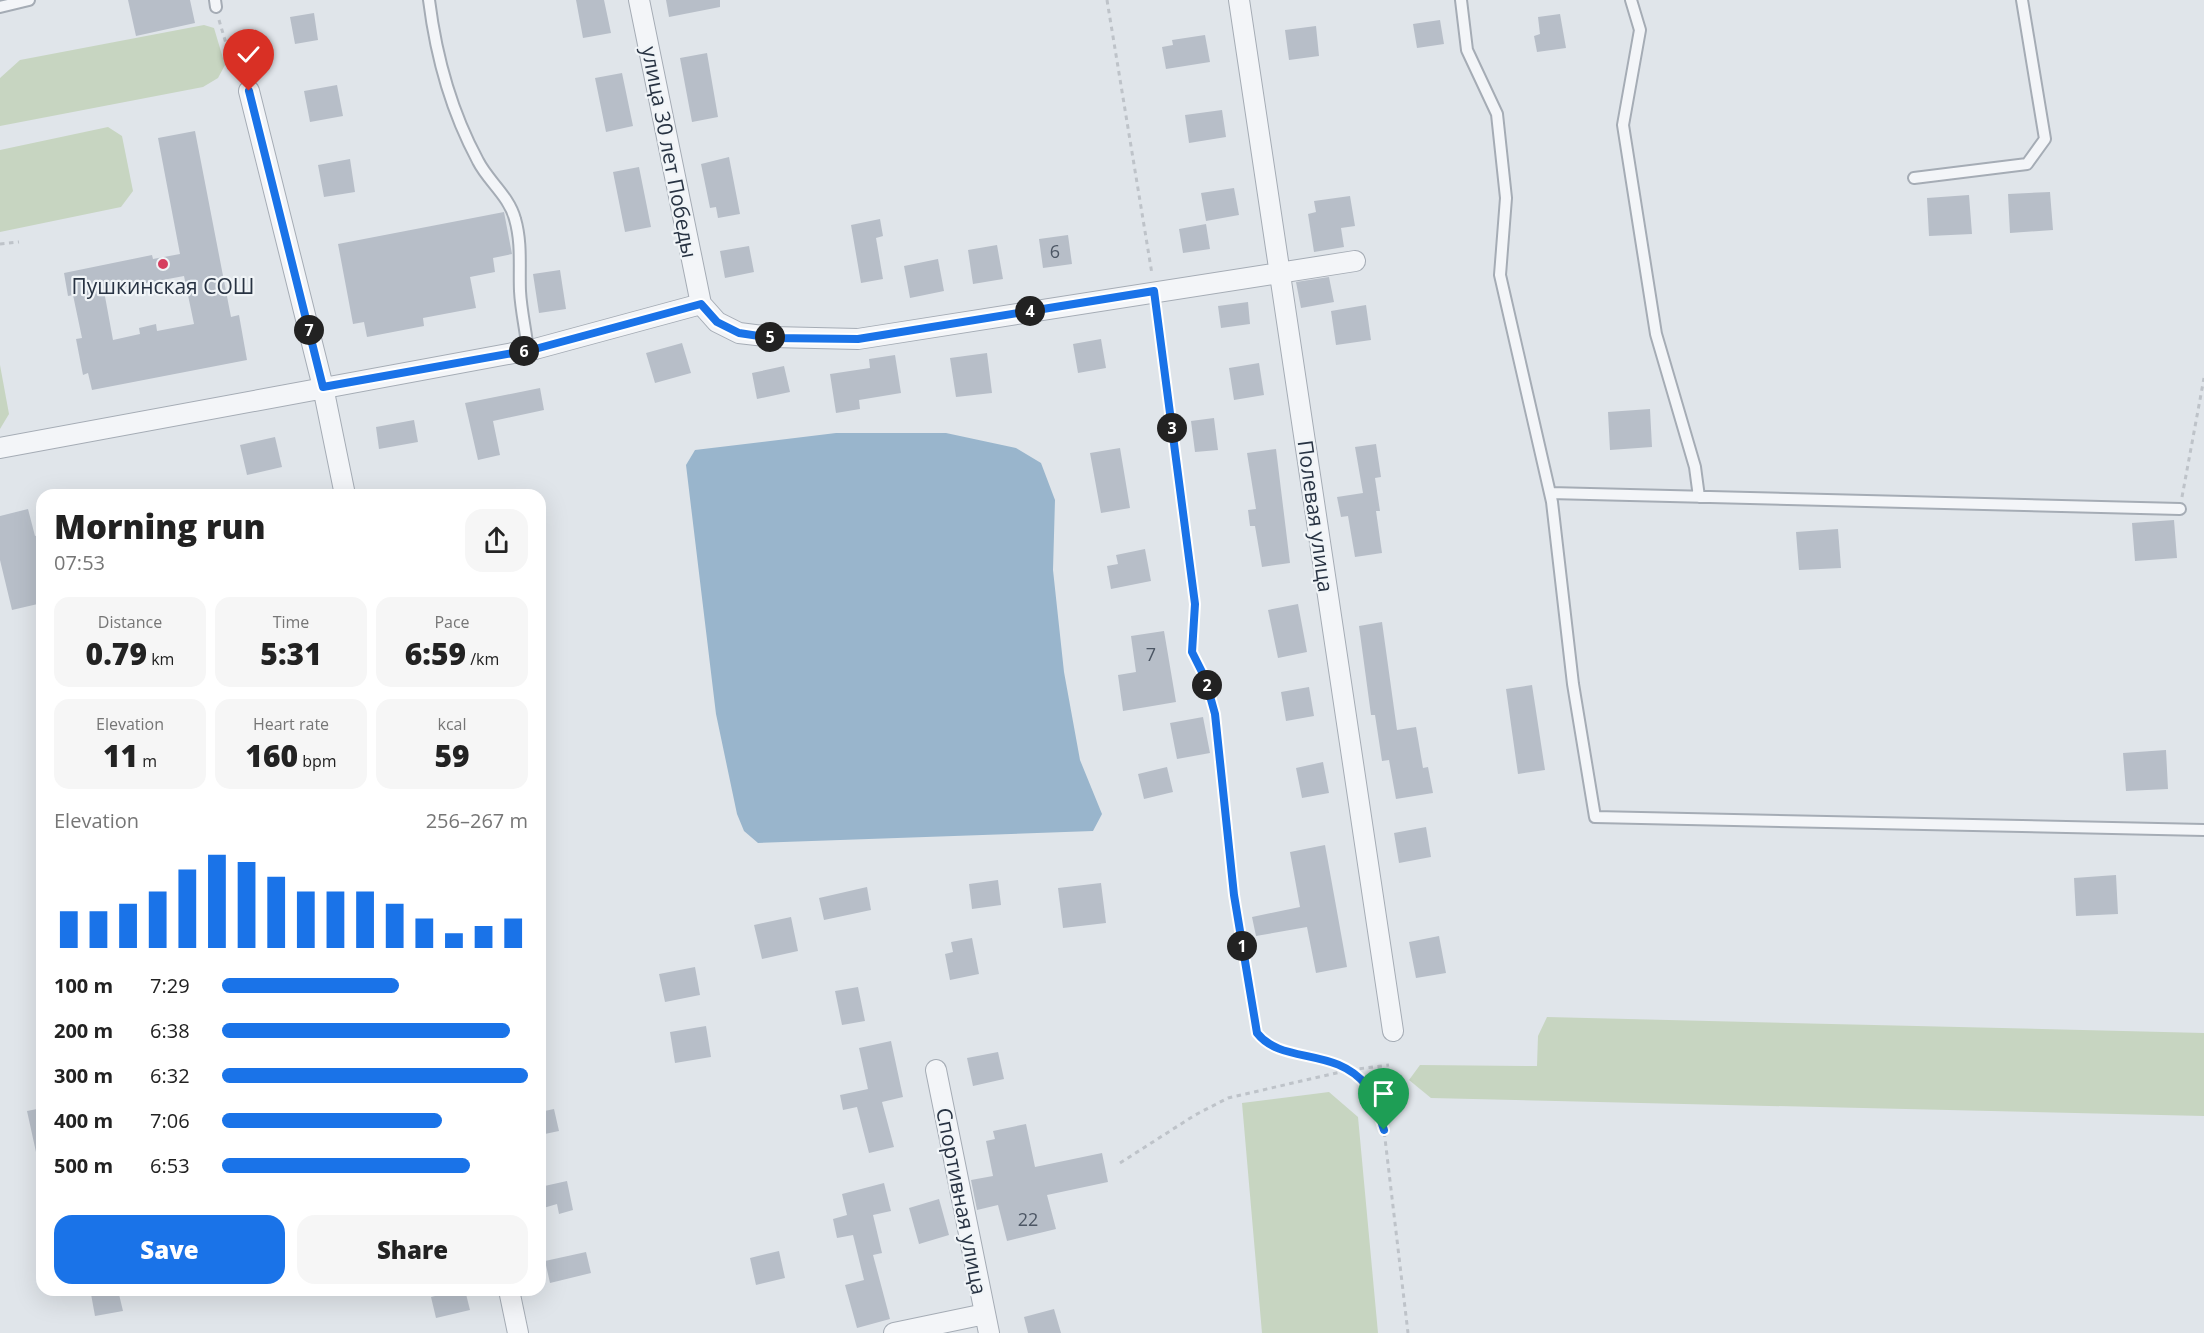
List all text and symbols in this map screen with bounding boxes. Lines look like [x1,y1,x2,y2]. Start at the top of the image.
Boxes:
pin [223,29,274,91]
icon: check [232,38,265,71]
street label: улица 30 лет Победы [636,44,704,260]
house number: 6 [1050,239,1060,263]
marker: Пушкинская СОШ [156,257,170,271]
place label: Пушкинская СОШ [72,272,254,300]
pin: 4 [1015,296,1045,326]
text: 4 [1025,300,1035,322]
pin: 7 [294,315,324,345]
text: 7 [304,319,314,341]
pin: 5 [755,322,785,352]
text: 5 [765,326,775,348]
pin: 6 [509,336,539,366]
text: 6 [519,340,529,362]
pin: 3 [1157,413,1187,443]
text: 3 [1167,417,1177,439]
street label: Полевая улица [1291,438,1341,594]
text: Morning run [54,504,266,549]
button: share [465,509,528,572]
text: 07:53 [54,549,105,576]
text: Distance [98,611,162,633]
text: Time [273,611,309,633]
text: Pace [434,611,470,633]
text: 0.79 [86,633,147,674]
text: 5:31 [260,633,322,674]
text: 6:59 [405,633,466,674]
house number: 7 [1146,642,1156,666]
text: km [147,648,174,670]
text: /km [466,648,499,670]
pin: 2 [1192,670,1222,700]
text: 2 [1202,674,1212,696]
text: Elevation [96,713,164,735]
text: Heart rate [253,713,329,735]
text: kcal [438,713,467,735]
text: 11 [103,735,138,776]
text: 160 [245,735,298,776]
text: 59 [434,735,470,776]
text: m [138,750,157,772]
text: bpm [298,750,337,772]
text: Elevation [54,807,139,834]
text: 256–267 m [426,807,528,834]
pin: 1 [1227,931,1257,961]
text: 1 [1237,935,1247,957]
text: 100 m [54,972,113,999]
text: 7:29 [150,972,190,999]
text: 200 m [54,1017,113,1044]
text: 6:38 [150,1017,190,1044]
text: 300 m [54,1062,113,1089]
text: 6:32 [150,1062,190,1089]
pin [1358,1068,1409,1130]
icon: arrive [1367,1077,1400,1110]
street label: Спортивная улица [930,1105,994,1297]
text: 400 m [54,1107,113,1134]
text: 7:06 [150,1107,190,1134]
text: 500 m [54,1152,113,1179]
text: 6:53 [150,1152,190,1179]
house number: 22 [1018,1207,1038,1231]
button: Save [54,1215,285,1284]
button: Share [297,1215,528,1284]

